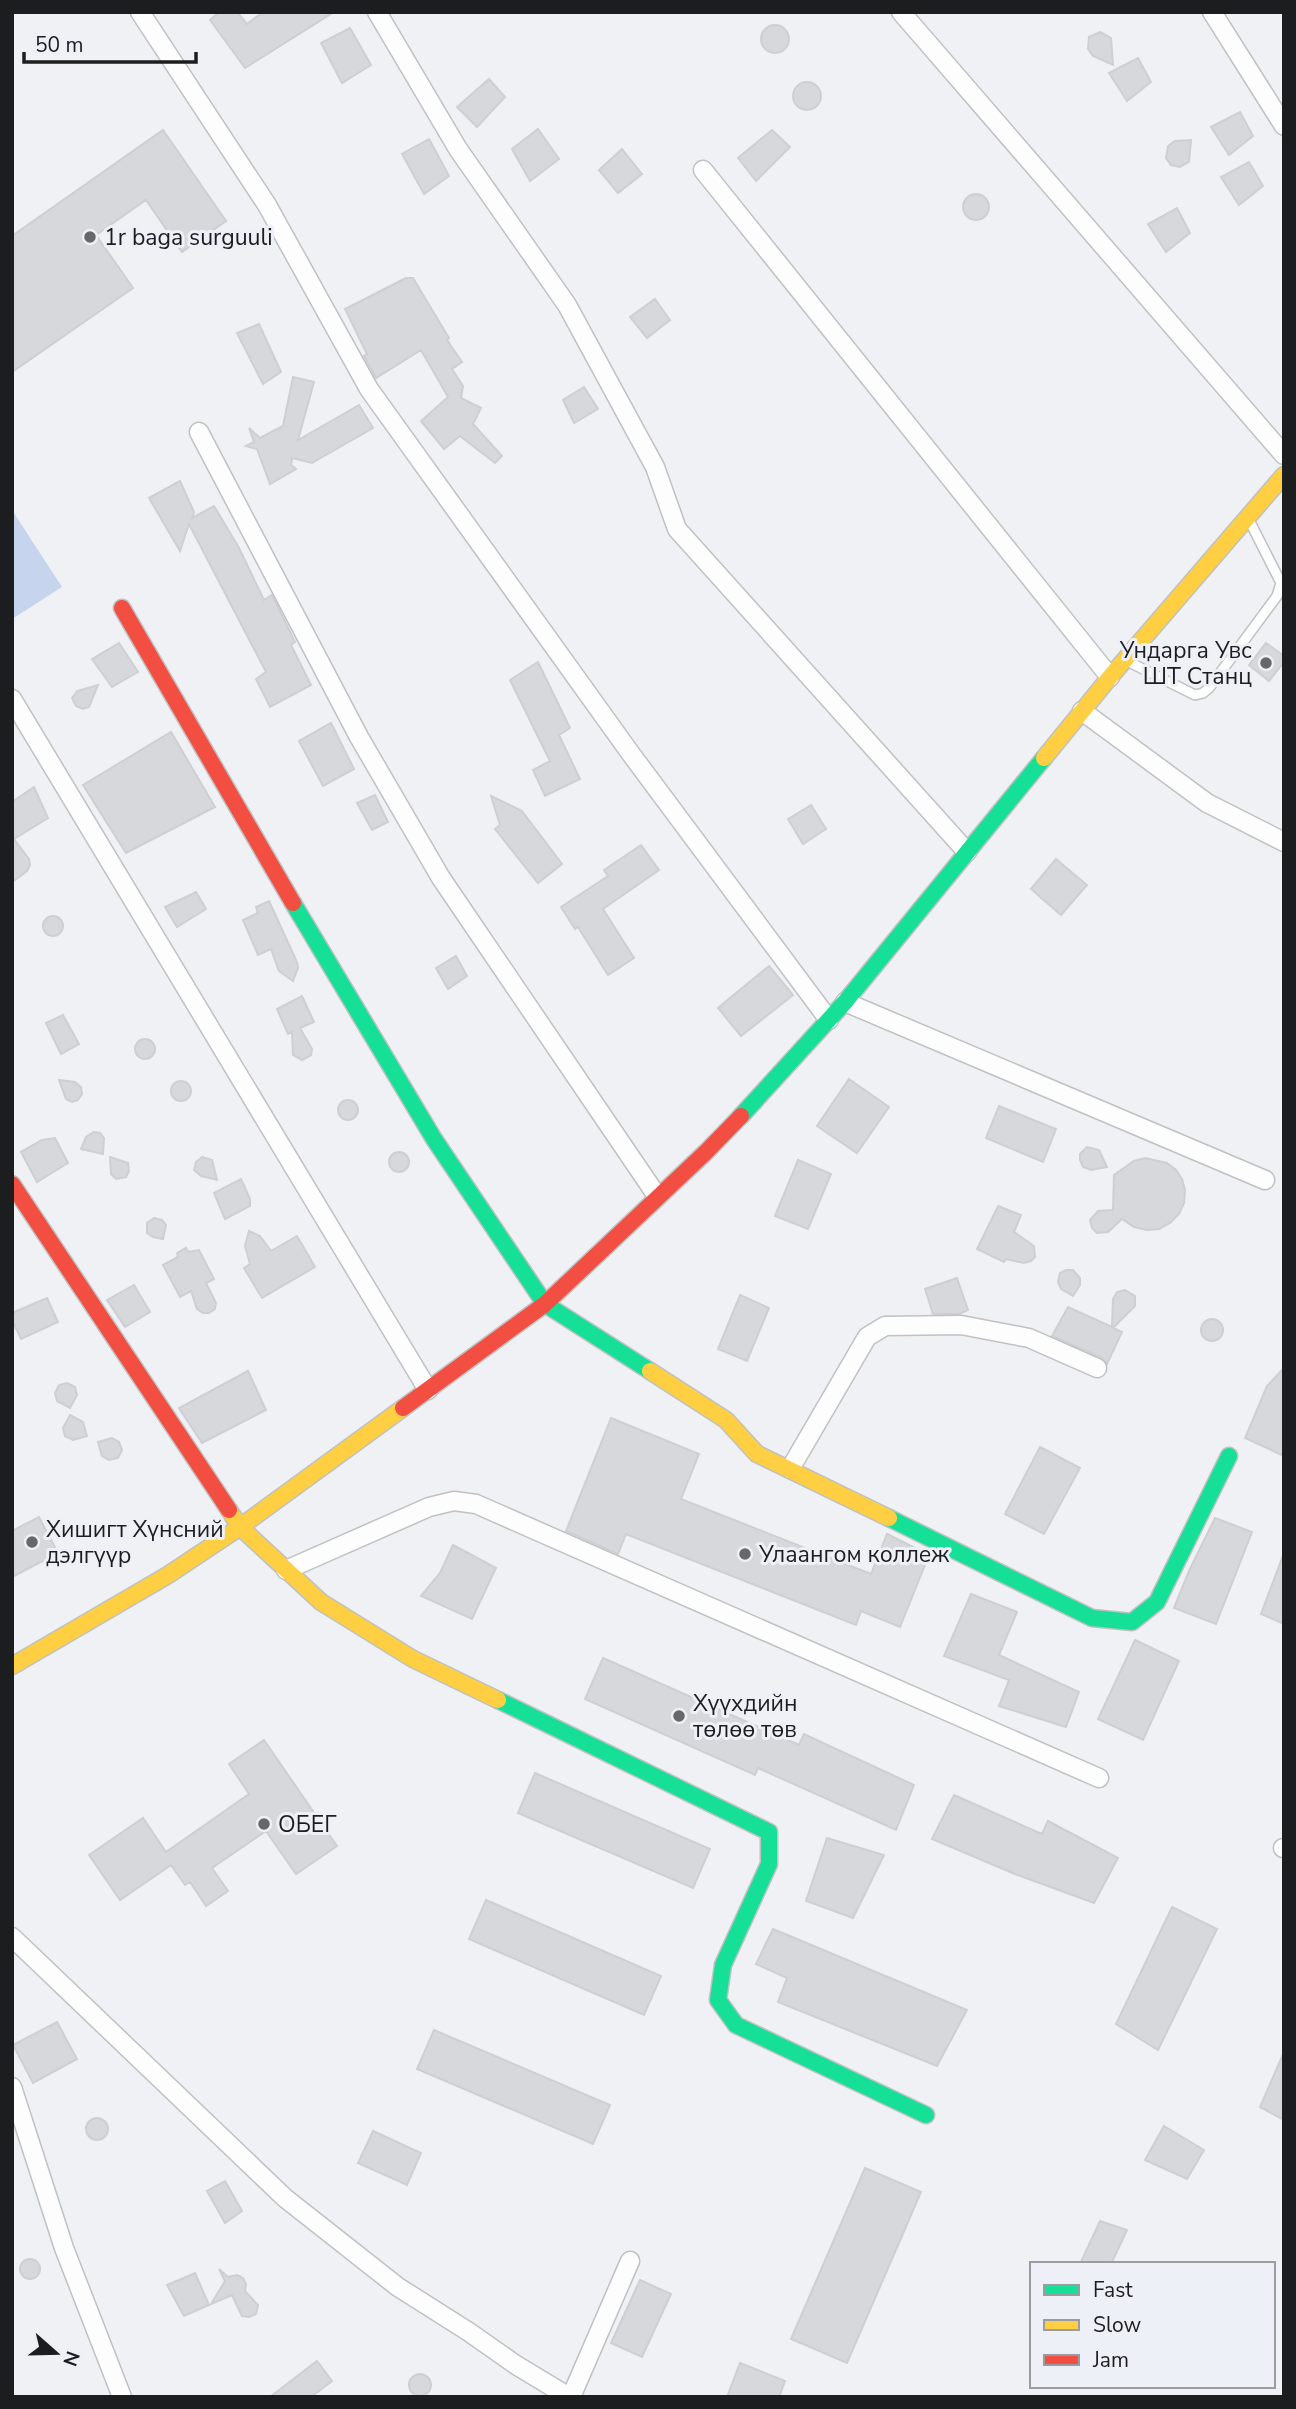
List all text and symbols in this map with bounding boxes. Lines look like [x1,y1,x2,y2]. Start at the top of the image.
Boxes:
scale bar [24,21,196,65]
text: 50 m [35,31,84,59]
place label: 1r baga surguuli [104,222,273,253]
marker: 1r baga surguuli [82,229,98,245]
place label: Ундарга Увс ШТ Станц [1119,635,1252,692]
marker: Ундарга Увс ШТ Станц [1258,655,1274,671]
place label: Хишигт Хүнсний дэлгүүр [46,1514,224,1571]
marker: Хишигт Хүнсний дэлгүүр [24,1534,40,1550]
place label: Улаангом коллеж [758,1539,950,1570]
marker: Улаангом коллеж [737,1546,753,1562]
place label: Хүүхдийн төлөө төв [693,1688,798,1745]
marker: Хүүхдийн төлөө төв [671,1708,687,1724]
place label: ОБЕГ [278,1809,337,1840]
marker: ОБЕГ [256,1816,272,1832]
legend [1030,2262,1275,2388]
text: Fast [1093,2276,1133,2304]
text: Slow [1093,2311,1142,2339]
north arrow [21,2318,91,2388]
text: Jam [1092,2346,1129,2374]
text: N [56,2347,86,2370]

